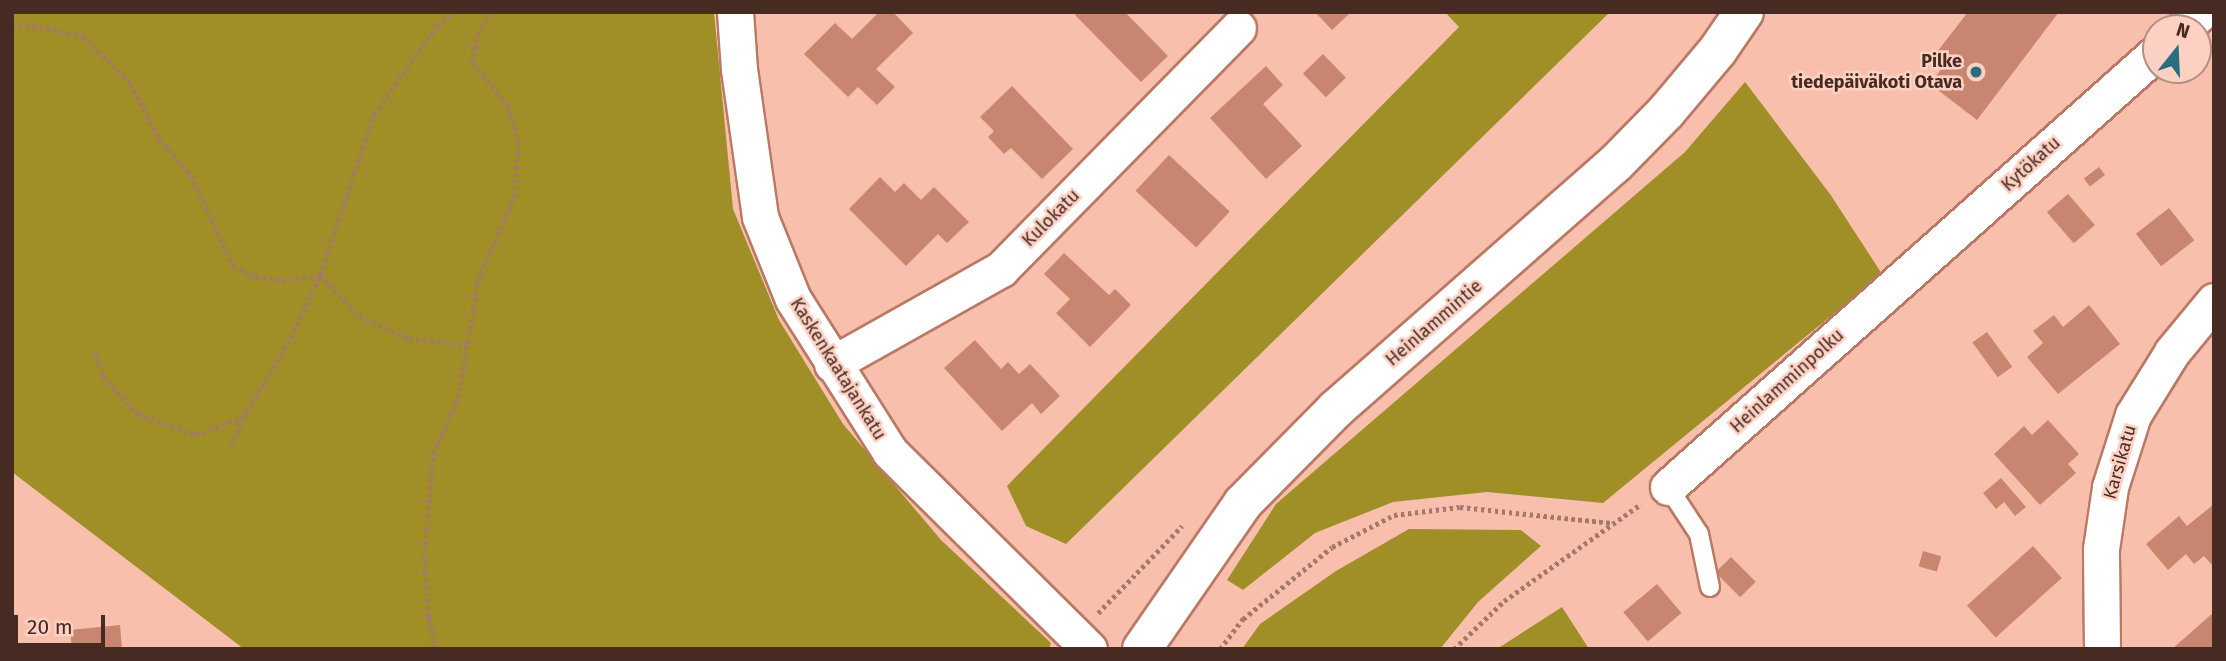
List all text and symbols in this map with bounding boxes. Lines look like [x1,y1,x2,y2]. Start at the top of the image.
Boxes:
north arrow [2142,14,2212,84]
text: N [2173,18,2193,43]
place label: Pilke tiedepäiväkoti Otava [1791,51,1962,94]
marker: Pilke tiedepäiväkoti Otava [1968,64,1984,80]
street label: Kytökatu [1997,132,2065,196]
street label: Kulokatu [1018,185,1084,251]
street label: Heinlammintie [1381,275,1487,371]
street label: Kaskenkaatajankatu [786,294,890,444]
street label: Heinlamminpolku [1726,324,1848,438]
street label: Karsikatu [2099,422,2141,502]
scale bar [18,602,108,646]
text: 20 m [27,614,73,640]

